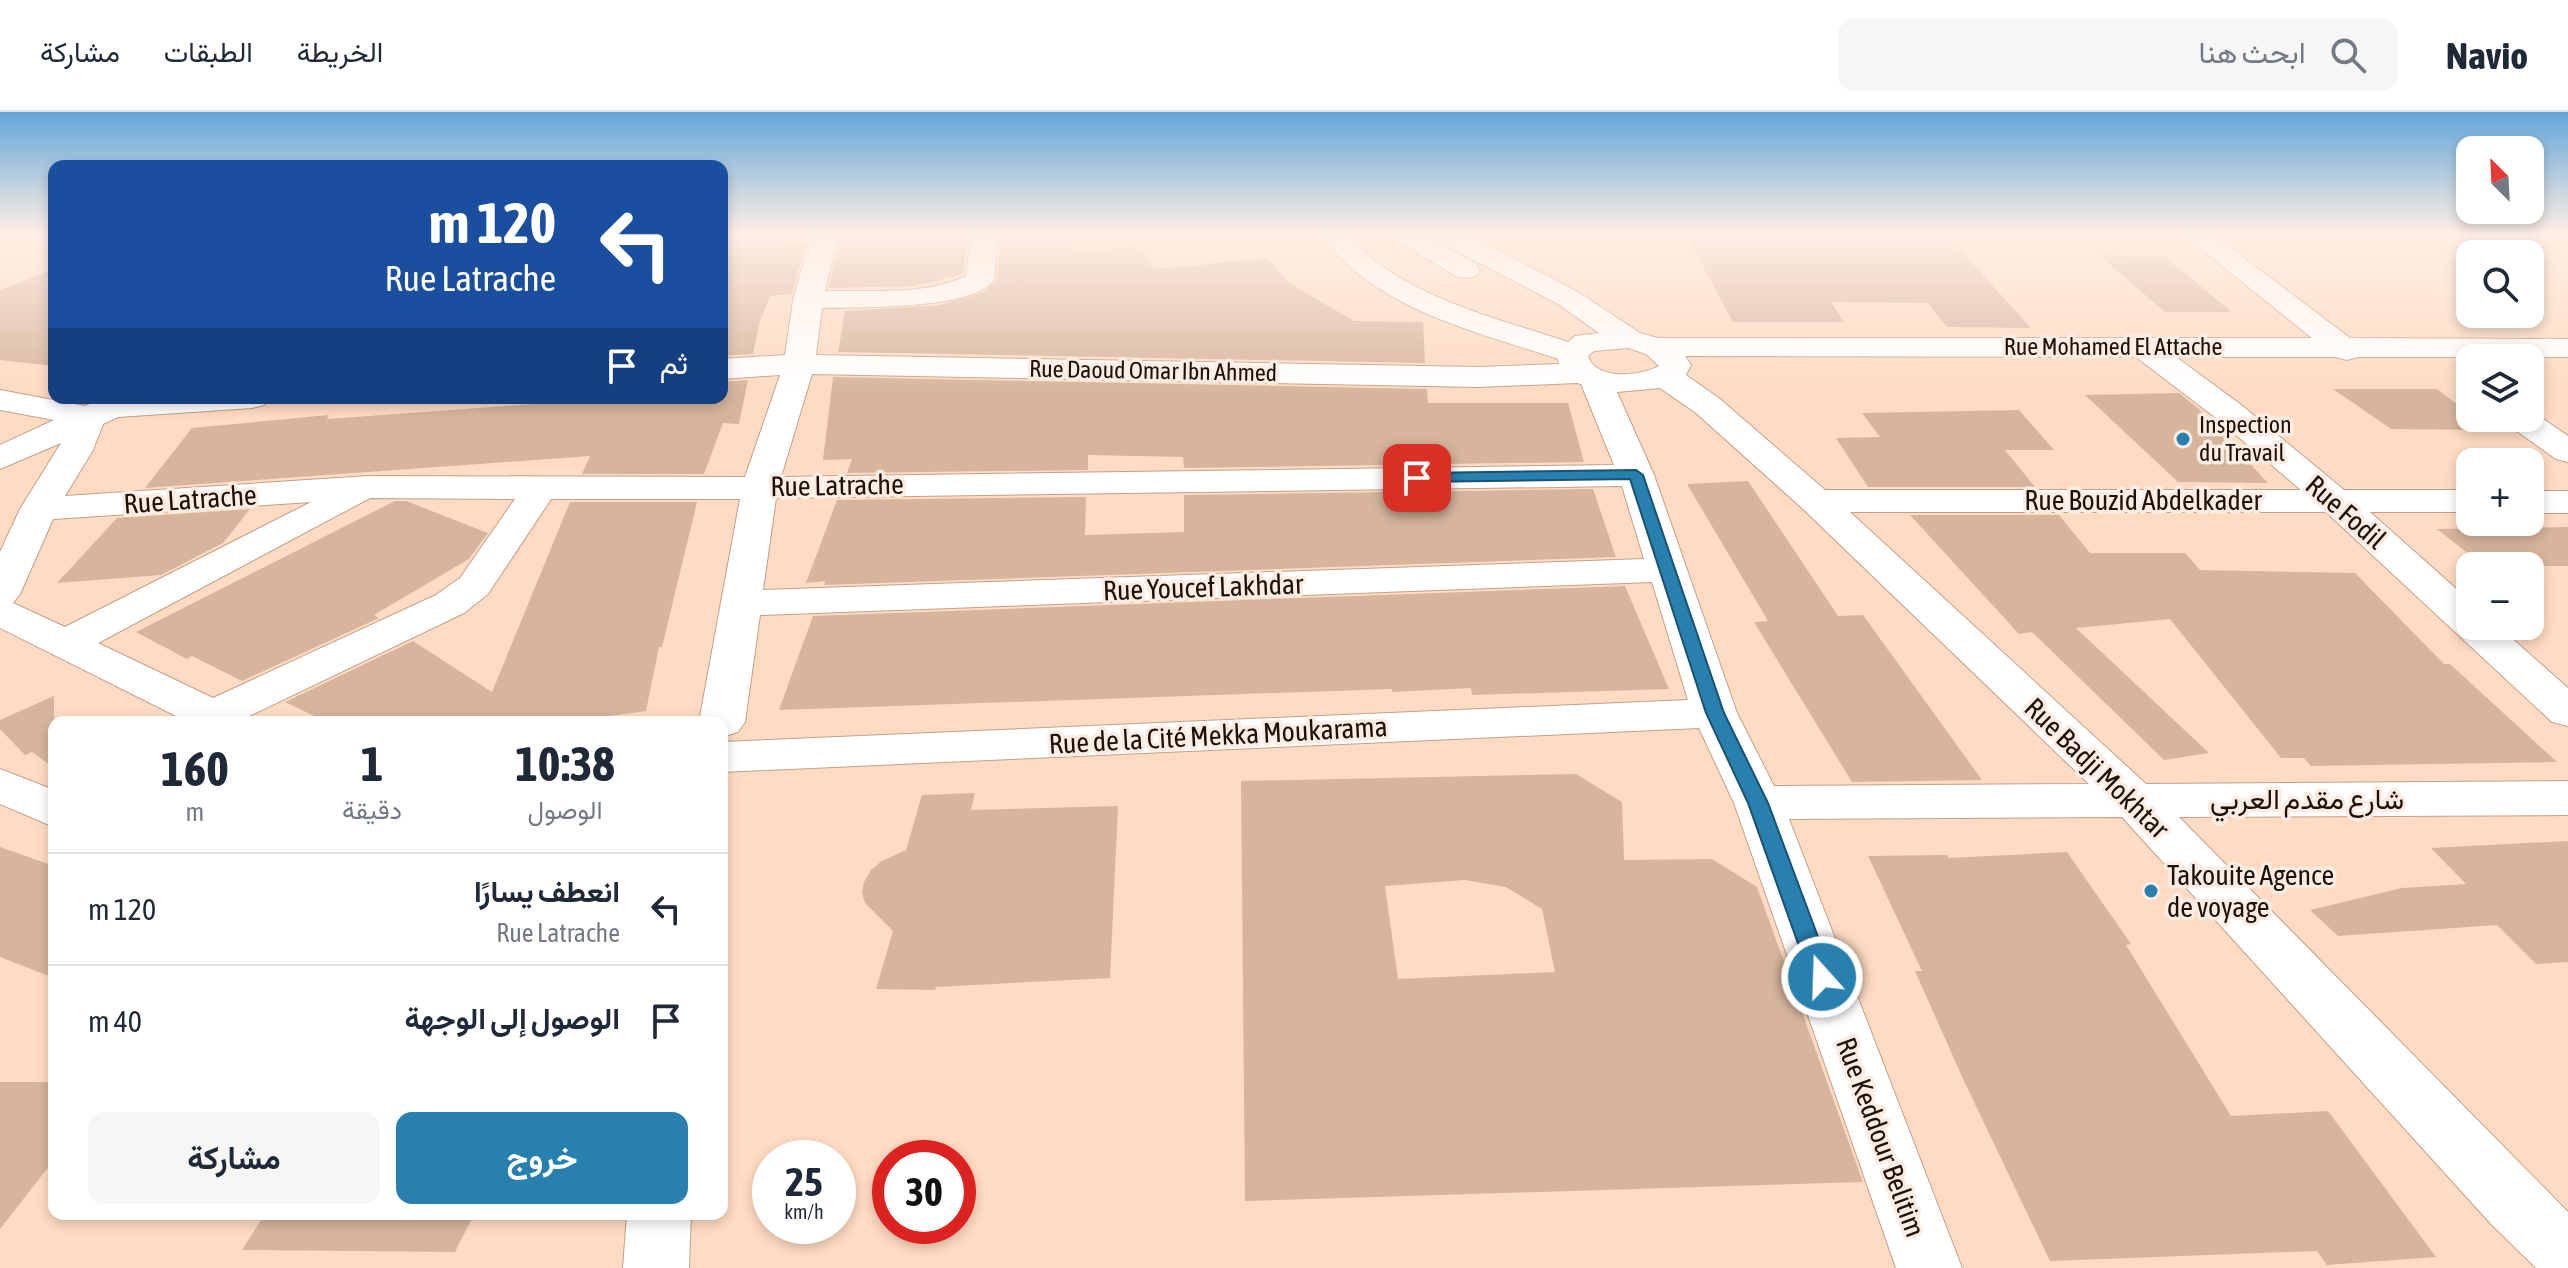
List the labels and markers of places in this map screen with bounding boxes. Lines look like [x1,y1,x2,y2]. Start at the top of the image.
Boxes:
place label: Inspection du Travail [2199,411,2292,466]
marker: Inspection du Travail [2174,430,2192,448]
pin [1383,444,1451,512]
place label: Takouite Agence de voyage [2167,859,2334,923]
marker: Takouite Agence de voyage [2142,882,2160,900]

